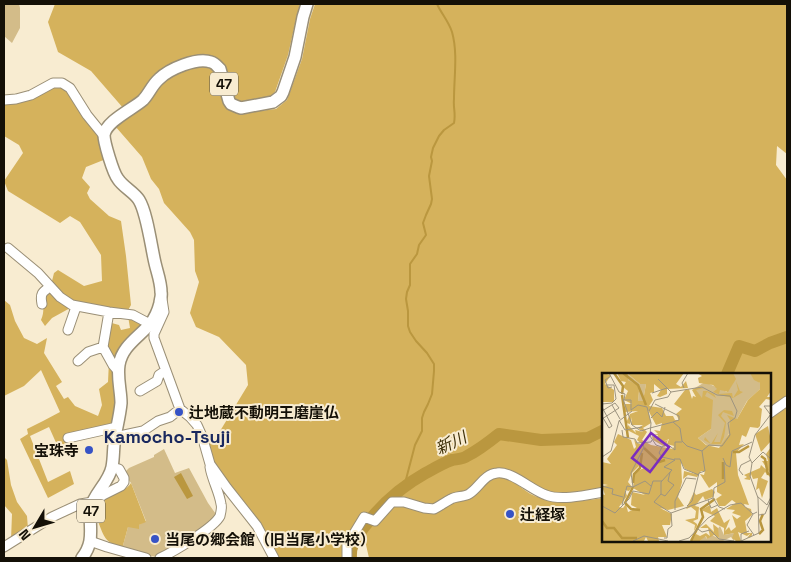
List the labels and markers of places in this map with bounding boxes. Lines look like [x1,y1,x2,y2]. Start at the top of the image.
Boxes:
place label: 辻地蔵不動明王磨崖仏 [189,403,339,422]
marker: 辻地蔵不動明王磨崖仏 [173,406,185,418]
place label: 宝珠寺 [34,441,79,460]
marker: 宝珠寺 [83,444,95,456]
place label: 辻経塚 [520,505,565,524]
marker: 辻経塚 [504,508,516,520]
place label: 当尾の郷会館（旧当尾小学校） [165,530,375,549]
marker: 当尾の郷会館（旧当尾小学校） [149,533,161,545]

